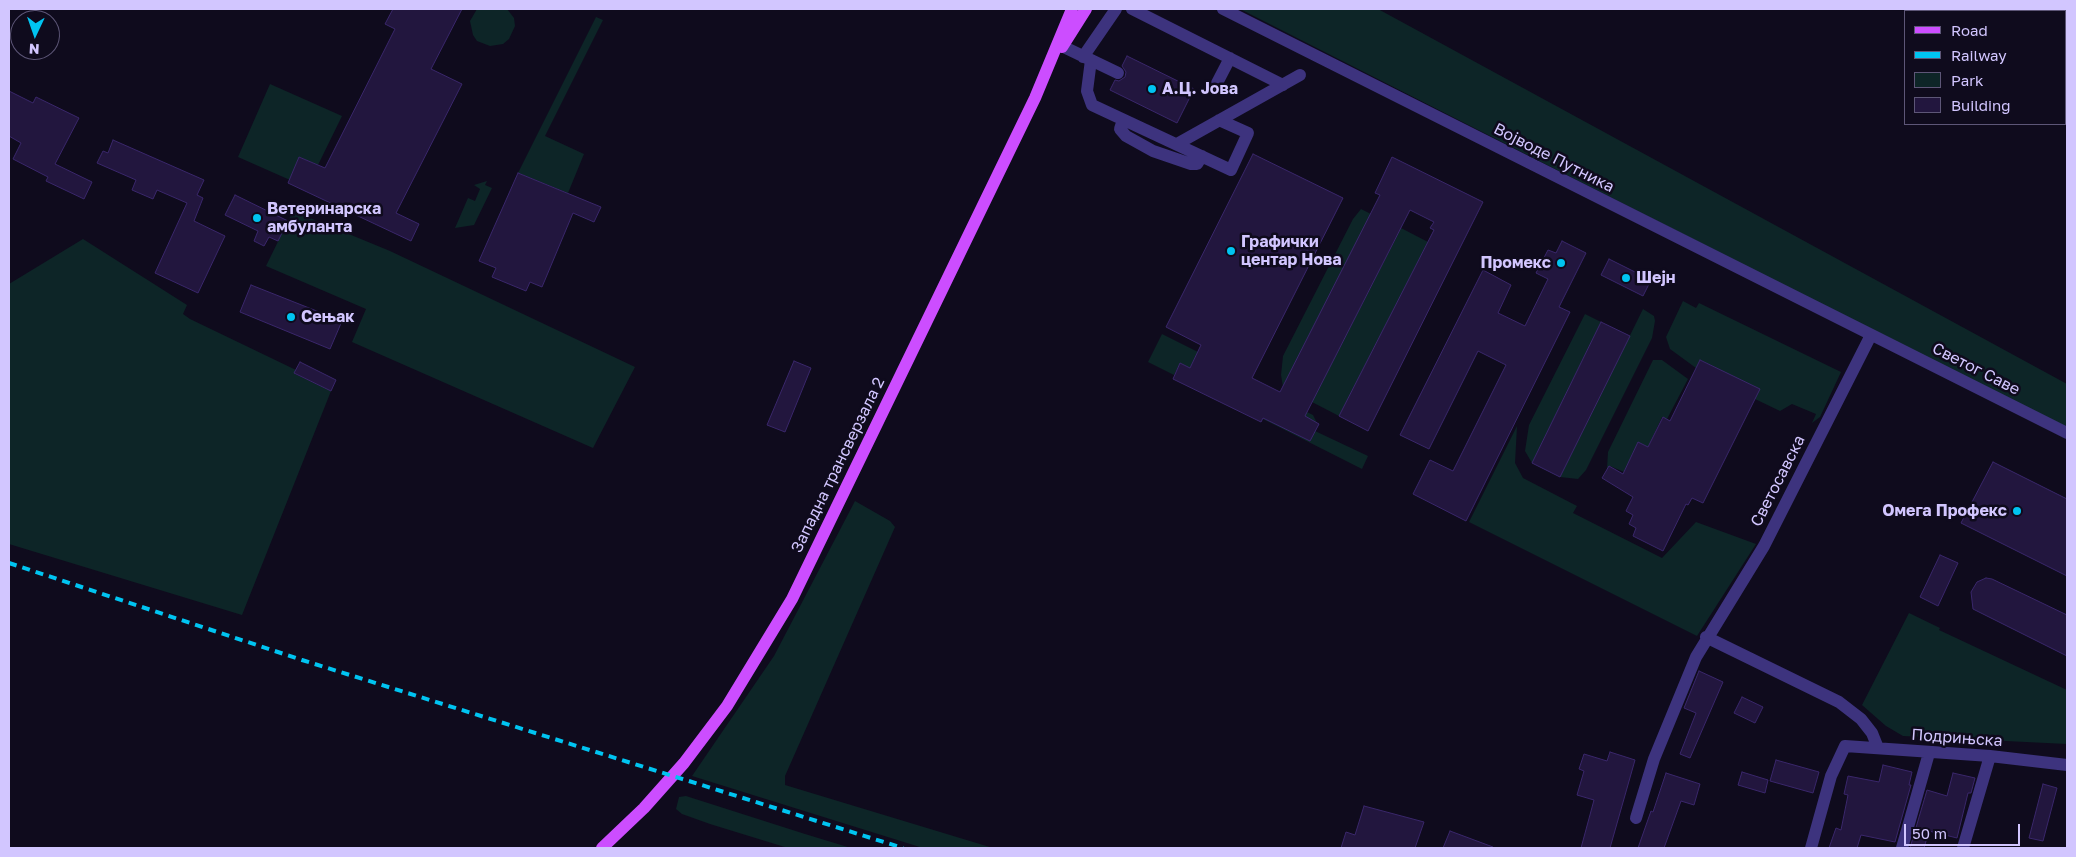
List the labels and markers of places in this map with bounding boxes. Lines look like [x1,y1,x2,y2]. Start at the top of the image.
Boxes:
place label: А.Ц. Јова [1162,79,1238,99]
marker: А.Ц. Јова [1146,83,1158,95]
place label: Ветеринарска амбуланта [267,199,381,237]
marker: Ветеринарска амбуланта [251,212,263,224]
place label: Графички центар Нова [1241,232,1342,270]
marker: Графички центар Нова [1225,245,1237,257]
place label: Промекс [1480,253,1551,273]
marker: Промекс [1555,257,1567,269]
place label: Шејн [1636,268,1676,288]
marker: Шејн [1620,272,1632,284]
place label: Сењак [301,307,355,327]
marker: Сењак [285,311,297,323]
place label: Омега Профекс [1882,501,2007,521]
marker: Омега Профекс [2011,505,2023,517]

